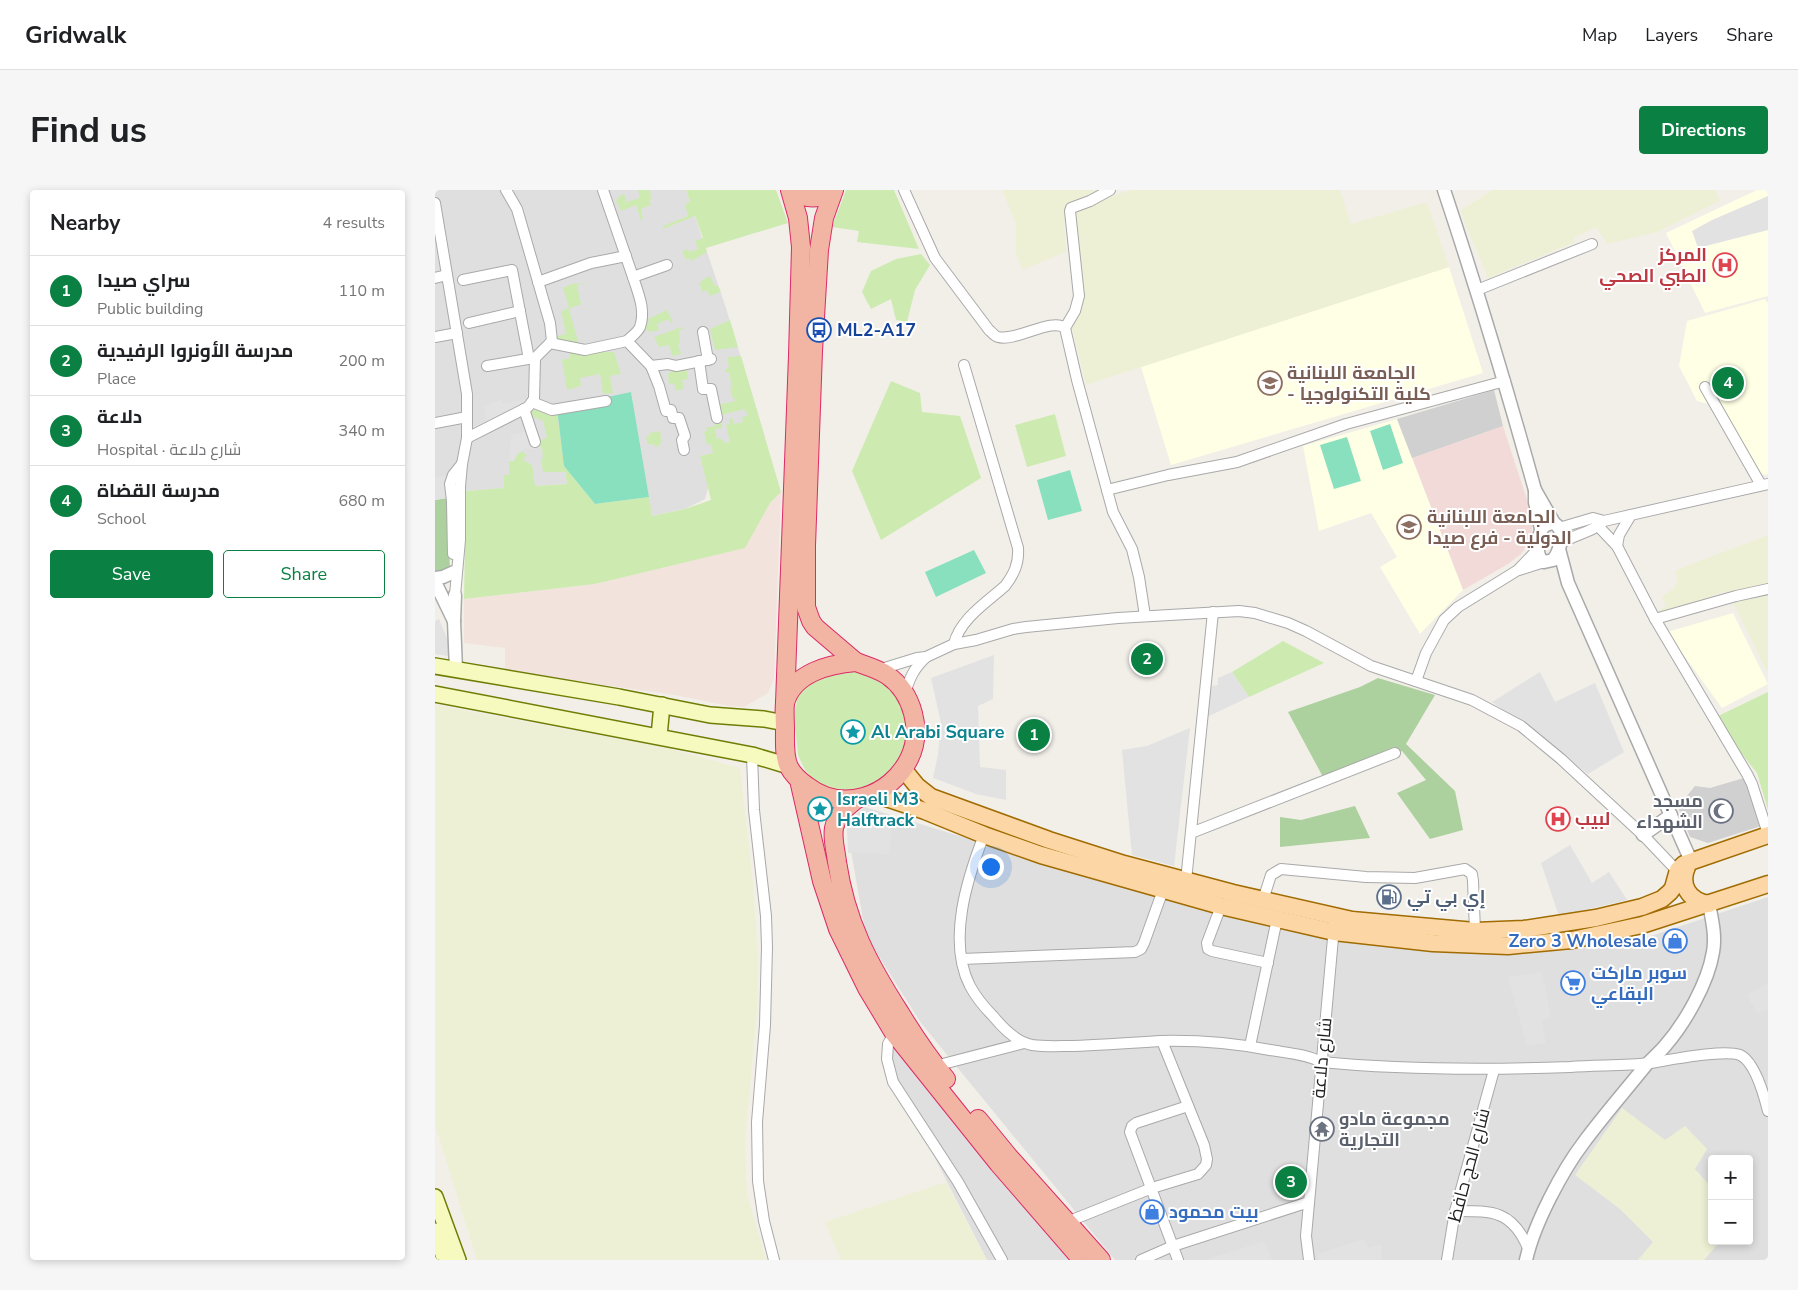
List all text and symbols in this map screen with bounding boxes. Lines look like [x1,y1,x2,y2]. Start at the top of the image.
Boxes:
text: Gridwalk [25,19,126,51]
text: Map [1582,23,1617,47]
text: Layers [1645,23,1698,47]
text: Share [1726,23,1773,47]
button: Directions [1639,106,1768,154]
text: Find us [30,107,147,154]
text: Nearby [50,209,120,237]
text: 4 results [323,212,385,234]
place label: المركز الطبي الصحي [1599,243,1707,291]
hospital icon: المركز الطبي الصحي [1712,252,1738,278]
text: سراي صيدا [97,268,190,294]
text: 1 [61,280,71,302]
text: 110 m [338,280,385,302]
text: Public building [97,298,203,320]
bus stop icon: ML2-A17 [806,317,832,343]
place label: ML2-A17 [837,318,916,342]
text: مدرسة الأونروا الرفيدية [97,338,293,364]
text: 2 [61,350,71,372]
text: 200 m [338,350,385,372]
place label: الجامعة اللبنانية - كلية التكنولوجيا [1287,361,1431,406]
pin: 4 [1712,364,1744,402]
text: Place [97,368,136,390]
school or university icon: الجامعة اللبنانية - كلية التكنولوجيا [1257,370,1283,396]
text: دلاعة [97,404,142,430]
text: 3 [61,420,71,442]
text: 340 m [338,420,385,442]
text: Hospital · شارع دلاعة [97,439,241,461]
text: مدرسة القضاة [97,478,220,504]
text: 4 [61,490,71,512]
text: 680 m [338,490,385,512]
place label: الجامعة اللبنانية الدولية - فرع صيدا [1427,505,1572,550]
text: School [97,508,146,530]
school or university icon: الجامعة اللبنانية الدولية - فرع صيدا [1396,514,1422,540]
button: Save [50,550,213,598]
button: Share [223,550,385,598]
pin: 2 [1131,640,1163,678]
pin: 1 [1018,716,1050,754]
place icon: Al Arabi Square [840,719,866,745]
place label: Al Arabi Square [871,720,1005,744]
place label: Israeli M3 Halftrack [837,787,919,832]
place label: مسجد الشهداء [1636,789,1703,834]
place icon: Israeli M3 Halftrack [807,796,833,822]
mosque icon: مسجد الشهداء [1708,798,1734,824]
hospital icon: لبيب [1545,806,1571,832]
place label: لبيب [1575,807,1610,831]
your location [978,854,1004,880]
fuel station icon: إي بي تي [1376,884,1402,910]
place label: إي بي تي [1407,885,1485,912]
shop icon: Zero 3 Wholesale [1662,928,1688,954]
place label: Zero 3 Wholesale [1508,929,1657,953]
place label: سوبر ماركت البقاعي [1591,961,1687,1009]
supermarket icon: سوبر ماركت البقاعي [1560,970,1586,996]
street label: شارع دلاعة [1307,1017,1337,1099]
street label: شارع الحج حافظ [1442,1106,1496,1224]
place label: مجموعة مادو التجارية [1339,1107,1450,1152]
temple icon: مجموعة مادو التجارية [1309,1116,1335,1142]
map controls [1708,1155,1753,1245]
button: + [1708,1155,1753,1200]
pin: 3 [1275,1163,1307,1201]
shop icon: بيت محمود [1139,1199,1165,1225]
place label: بيت محمود [1169,1200,1259,1224]
button: − [1708,1200,1753,1245]

